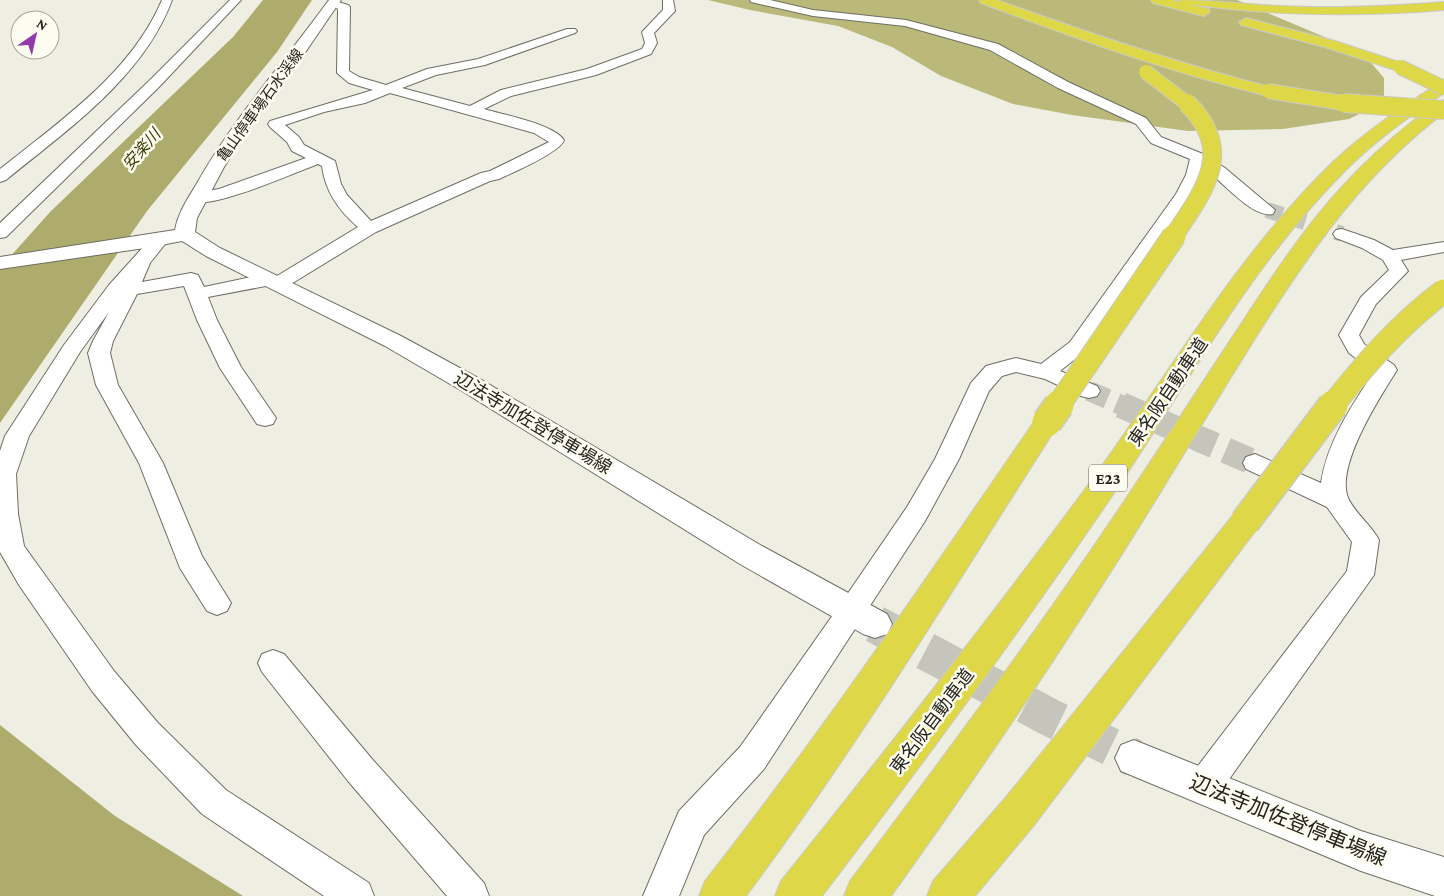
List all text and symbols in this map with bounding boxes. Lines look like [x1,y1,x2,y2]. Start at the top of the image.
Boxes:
north arrow [10,10,60,60]
text: N [34,15,51,34]
street label: 亀山停車場石水渓線 [214,46,306,164]
water label: 安楽川 [119,124,165,173]
street label: 東名阪自動車道 [1124,334,1212,450]
street label: 辺法寺加佐登停車場線 [451,368,615,478]
road number: E23 [1089,464,1127,492]
street label: 東名阪自動車道 [886,665,978,777]
street label: 辺法寺加佐登停車場線 [1186,770,1390,870]

